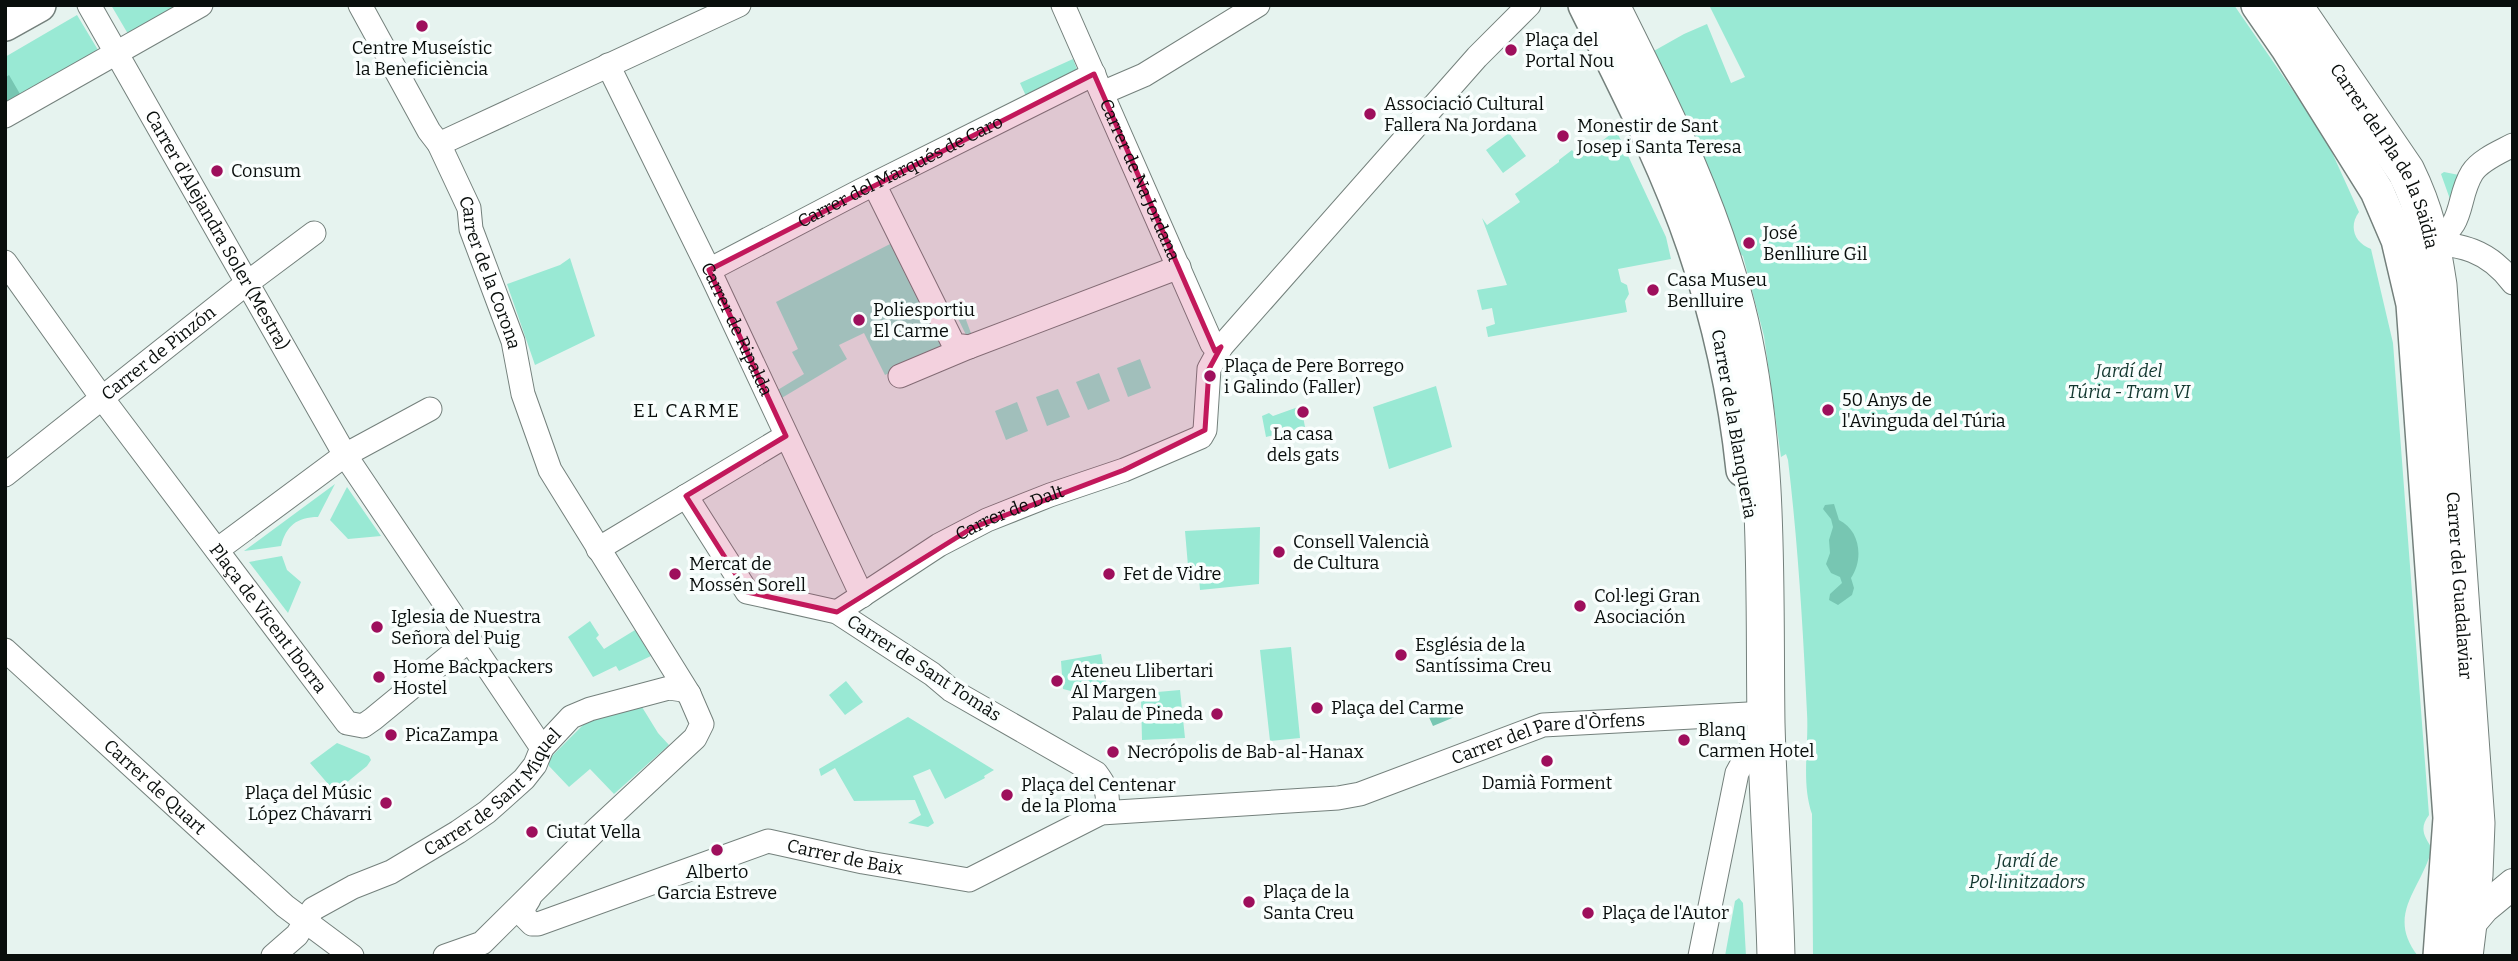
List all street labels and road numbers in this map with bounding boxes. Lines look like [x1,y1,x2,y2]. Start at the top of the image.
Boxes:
street label: Carrer del Pla de la Saïdia [2325,59,2443,251]
street label: Carrer de Na Jordana [1095,96,1185,264]
street label: Carrer d'Alejandra Soler (Mestra) [140,106,294,354]
street label: Carrer del Marqués de Caro [794,110,1006,233]
street label: Carrer de la Corona [454,192,525,351]
street label: Carrer de Ripalda [696,259,778,400]
street label: Carrer de Pinzón [97,301,221,405]
street label: Carrer de la Blanqueria [1707,328,1762,521]
street label: Carrer de Dalt [952,480,1067,546]
street label: Carrer del Guadalaviar [2442,491,2477,680]
street label: Plaça de Vicent Iborra [205,539,332,697]
street label: Carrer de Sant Tomàs [843,610,1005,726]
street label: Carrer del Pare d'Òrfens [1448,709,1646,770]
street label: Carrer de Sant Miquel [420,724,566,861]
street label: Carrer de Quart [99,735,211,840]
street label: Carrer de Baix [785,835,905,880]

